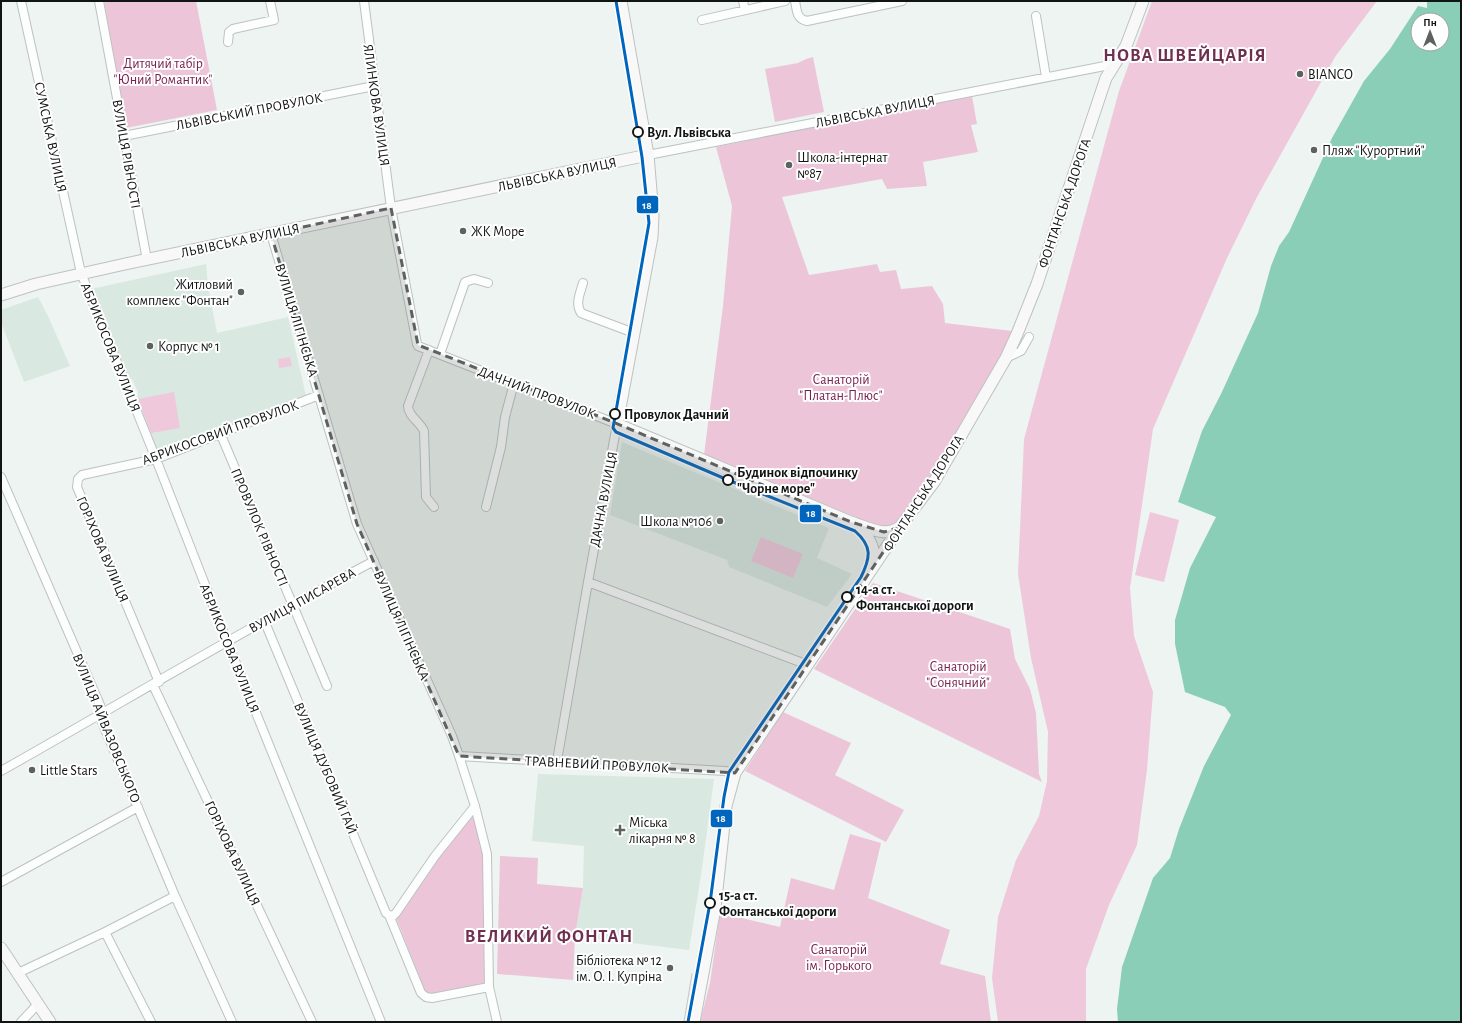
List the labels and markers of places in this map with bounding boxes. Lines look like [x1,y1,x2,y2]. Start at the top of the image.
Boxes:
place label: BIANCO [1308,68,1353,82]
marker: BIANCO [1295,69,1305,79]
marker: Вул. Львівська [632,126,644,138]
place label: Вул. Львівська [647,126,731,140]
place label: Пляж "Курортний" [1322,144,1425,158]
marker: Пляж "Курортний" [1309,145,1319,155]
place label: Школа-інтернат №87 [797,151,889,181]
marker: Школа-інтернат №87 [784,160,794,170]
place label: ЖК Море [471,225,525,239]
marker: ЖК Море [458,226,468,236]
place label: Житловий комплекс "Фонтан" [127,278,233,308]
marker: Житловий комплекс "Фонтан" [236,287,246,297]
place label: Корпус № 1 [158,340,220,354]
marker: Корпус № 1 [145,341,155,351]
marker: Провулок Дачний [609,408,621,420]
place label: Провулок Дачний [624,408,729,422]
place label: Будинок відпочинку "Чорне море" [737,466,859,496]
marker: Будинок відпочинку "Чорне море" [722,474,734,486]
place label: Школа №106 [640,515,712,529]
marker: Школа №106 [715,516,725,526]
place label: 14-а ст. Фонтанської дороги [856,583,974,613]
marker: 14-а ст. Фонтанської дороги [841,591,853,603]
place label: Little Stars [40,764,97,778]
marker: Little Stars [27,765,37,775]
place label: Міська лікарня № 8 [629,816,696,846]
marker: Міська лікарня № 8 [614,824,626,836]
place label: 15-а ст. Фонтанської дороги [719,889,837,919]
marker: 15-а ст. Фонтанської дороги [704,897,716,909]
place label: Бібліотека № 12 ім. О. І. Купріна [576,954,663,984]
marker: Бібліотека № 12 ім. О. І. Купріна [665,963,675,973]

